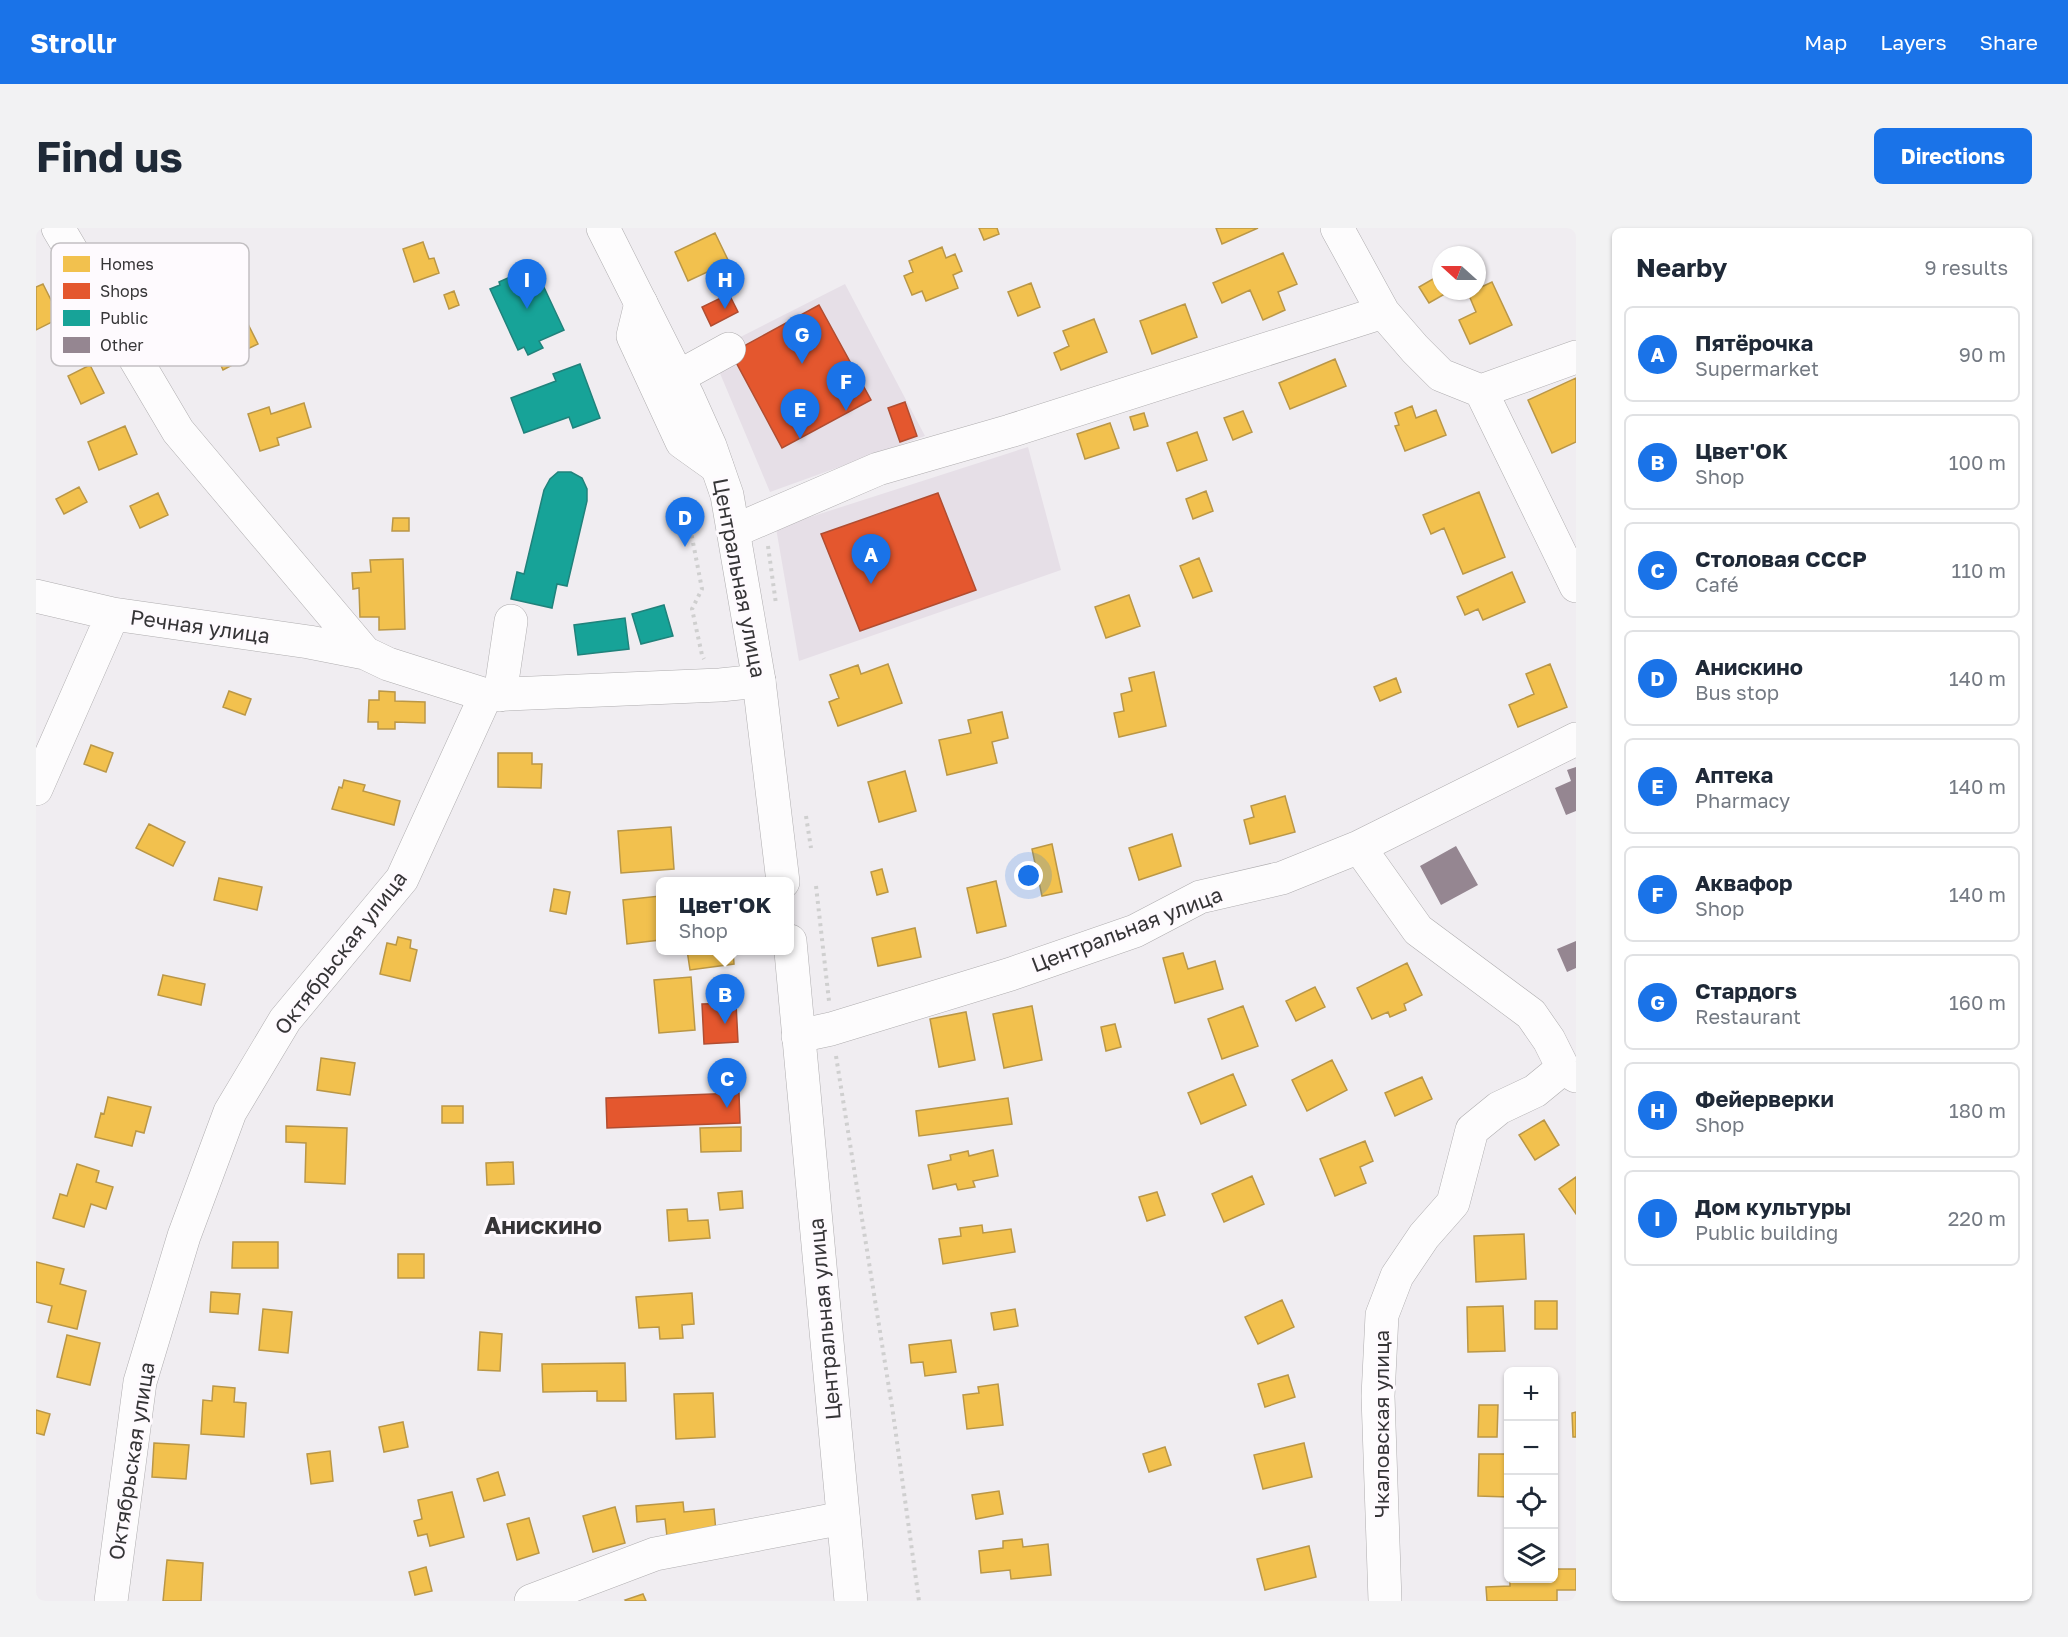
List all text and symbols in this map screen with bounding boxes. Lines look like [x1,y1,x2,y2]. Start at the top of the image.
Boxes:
text: Strollr [30,26,117,59]
text: Map [1804,29,1847,55]
text: Layers [1880,29,1947,55]
text: Share [1980,29,2038,55]
button: Directions [1874,128,2032,184]
text: Find us [36,131,183,181]
legend [51,243,249,366]
north arrow [1432,246,1486,300]
text: Nearby [1636,252,1727,283]
text: Homes [100,254,154,274]
text: 9 results [1924,255,2008,279]
pin: I [508,260,546,309]
pin: H [706,260,744,309]
text: Shops [100,281,148,301]
text: Public [100,308,148,328]
pin: G [782,314,822,364]
text: Пятёрочка [1695,329,1813,356]
text: Other [100,335,144,355]
text: A [1650,342,1665,366]
text: 90 m [1959,342,2006,366]
text: Supermarket [1695,356,1819,380]
pin: F [826,362,866,411]
pin: E [780,390,819,439]
text: Цвет'OK [1695,437,1788,464]
text: B [1650,450,1665,474]
text: 100 m [1949,450,2006,474]
text: Shop [1695,464,1744,488]
street label: Центральная улица [708,476,772,680]
pin: D [666,498,704,547]
pin: A [852,534,890,584]
text: Столовая СССР [1695,545,1867,572]
text: C [1650,558,1665,582]
text: 110 m [1952,558,2006,582]
text: Café [1695,572,1739,596]
street label: Речная улица [129,603,272,649]
text: Анискино [1695,653,1803,680]
text: D [1650,666,1665,690]
text: 140 m [1949,666,2006,690]
text: Bus stop [1695,680,1779,704]
text: Аптека [1695,761,1773,788]
text: E [1651,774,1664,798]
text: 140 m [1949,774,2006,798]
text: Pharmacy [1695,788,1790,812]
your location [1014,861,1043,890]
street label: Октябрьская улица [268,865,412,1039]
text: Аквафор [1695,869,1793,896]
popup [656,877,794,955]
street label: Центральная улица [1027,881,1226,978]
text: F [1652,882,1663,906]
text: 140 m [1949,882,2006,906]
text: Цвет'OK [679,891,771,918]
text: Shop [1695,896,1744,920]
text: Shop [679,918,728,942]
pin: B [706,974,744,1024]
text: Стардогs [1695,977,1797,1004]
text: G [1650,990,1665,1014]
text: 160 m [1949,990,2006,1014]
text: Restaurant [1695,1004,1801,1028]
pin: C [708,1058,746,1108]
text: Фейерверки [1695,1085,1834,1112]
text: H [1650,1098,1665,1122]
text: 180 m [1949,1098,2006,1122]
text: Shop [1695,1112,1744,1136]
text: Дом культуры [1695,1193,1851,1220]
text: I [1654,1206,1661,1230]
text: 220 m [1948,1206,2006,1230]
district label: Анискино [484,1210,602,1239]
street label: Центральная улица [802,1217,846,1421]
text: Public building [1695,1220,1838,1244]
street label: Чкаловская улица [1368,1330,1394,1518]
street label: Октябрьская улица [103,1360,160,1562]
map controls [1504,1367,1558,1583]
button: + [1504,1367,1558,1421]
button: − [1504,1421,1558,1475]
button: locate [1504,1475,1558,1529]
button: layers [1504,1529,1558,1583]

